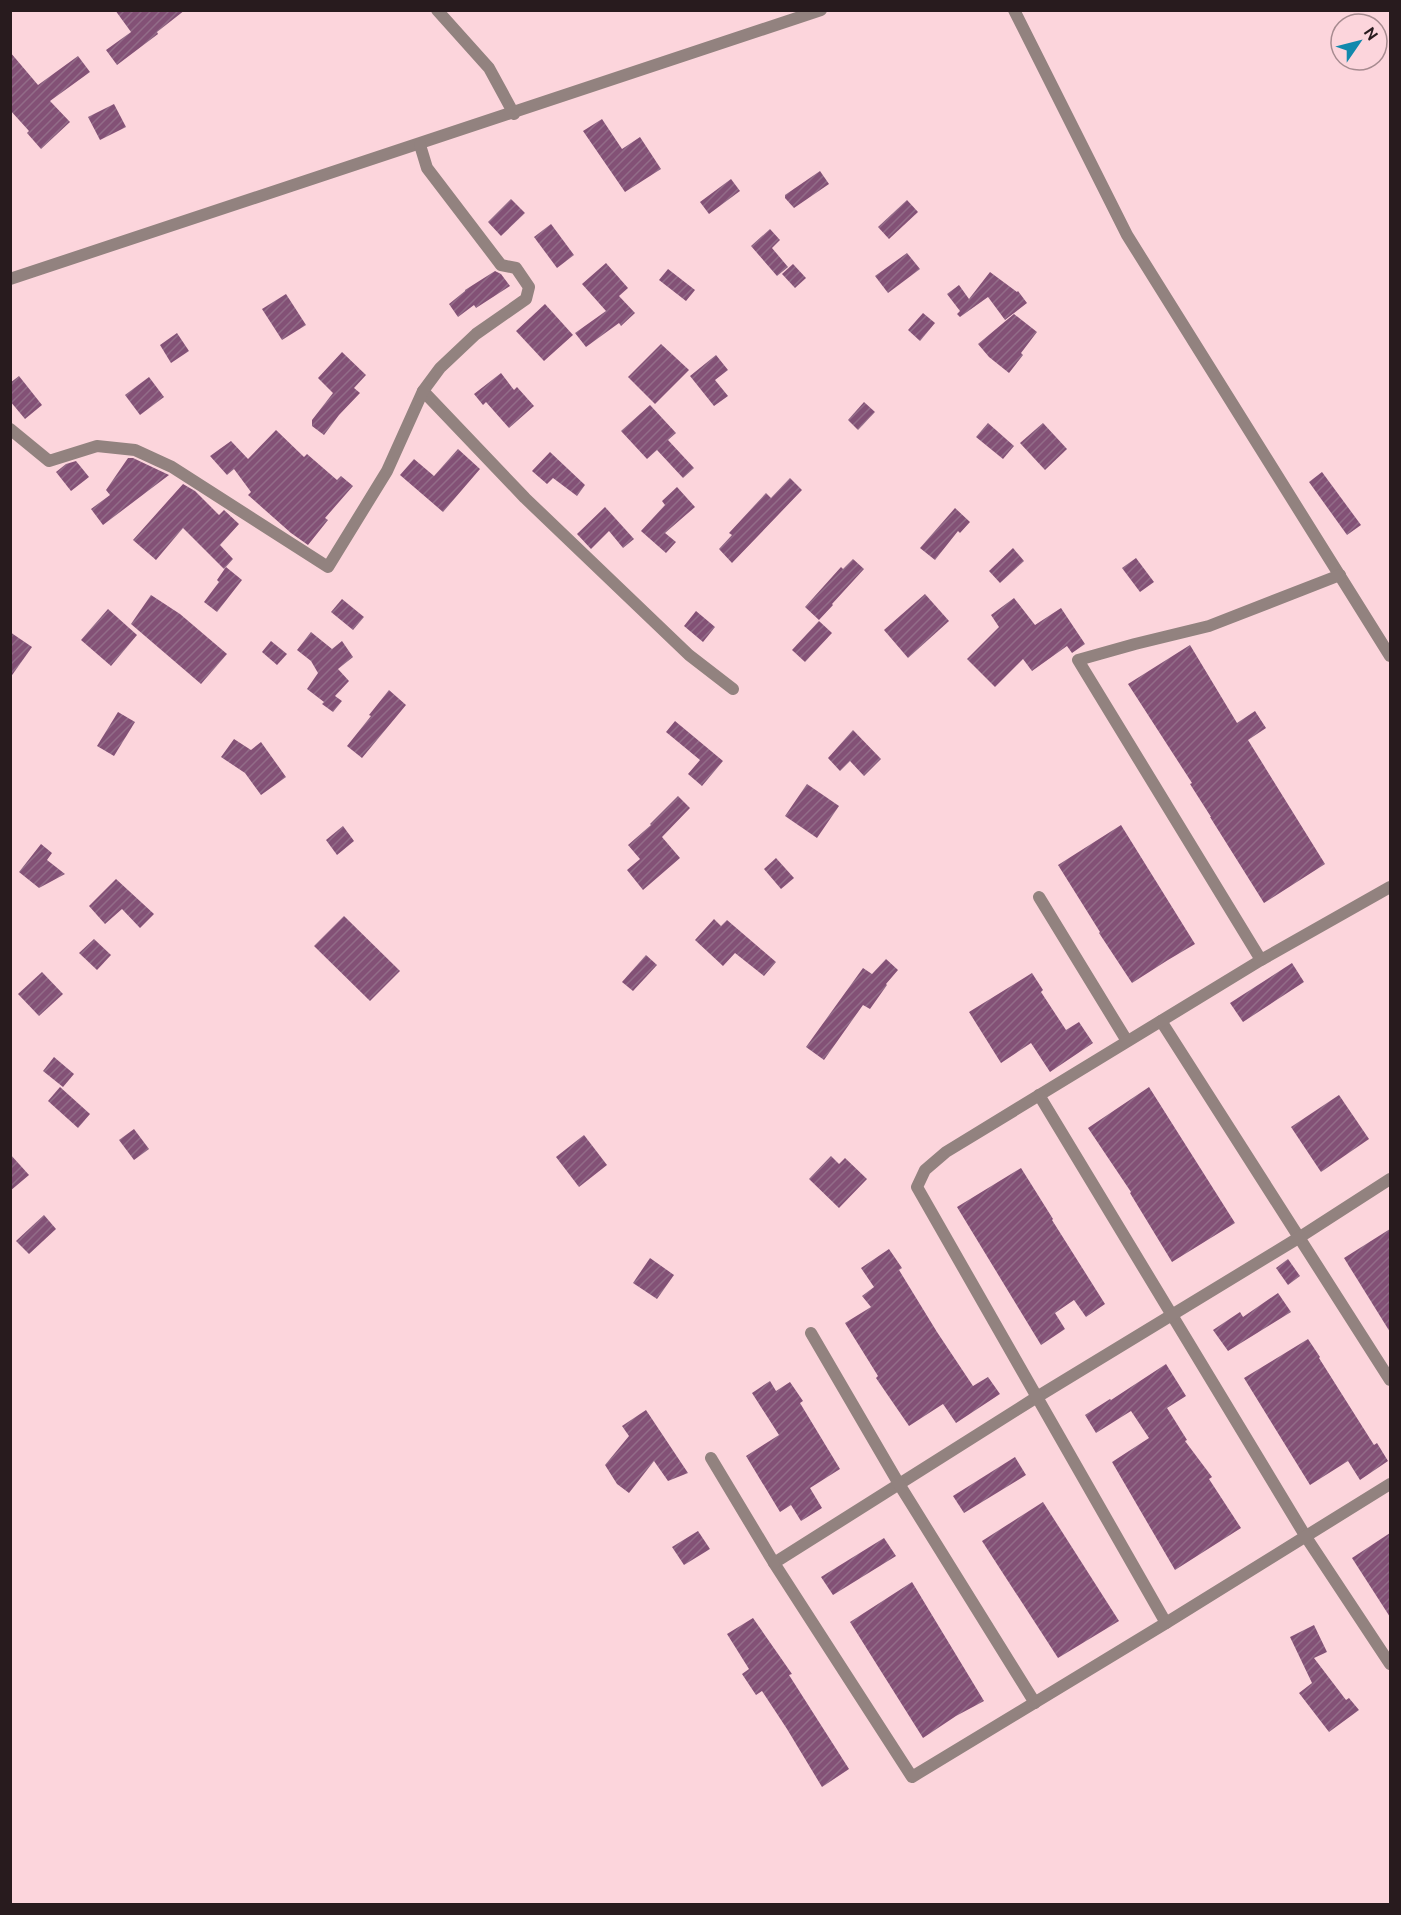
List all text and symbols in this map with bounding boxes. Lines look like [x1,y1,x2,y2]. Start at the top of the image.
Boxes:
north arrow [1329,12,1389,72]
text: N [1360,23,1382,43]

